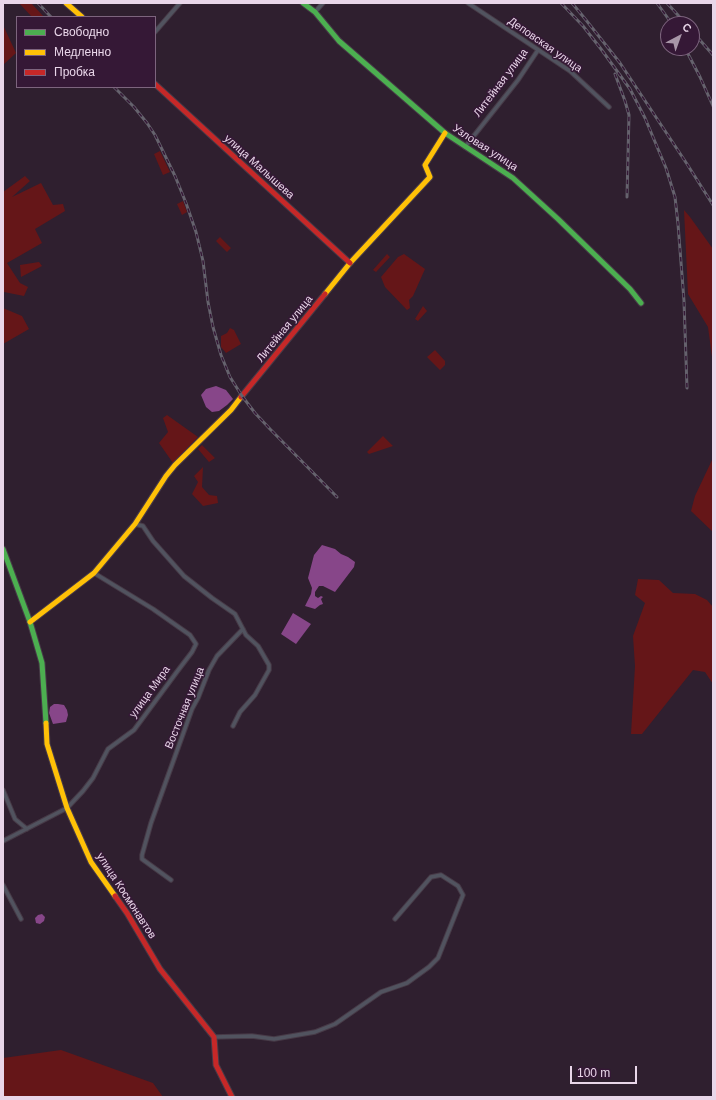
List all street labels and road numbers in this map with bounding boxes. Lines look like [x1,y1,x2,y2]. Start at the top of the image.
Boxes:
street label: Деповская улица [505,15,585,75]
street label: Литейная улица [471,46,531,120]
street label: Узловая улица [450,122,520,174]
street label: улица Малышева [221,132,297,202]
street label: Литейная улица [254,293,316,365]
street label: улица Мира [127,664,173,720]
street label: Восточная улица [163,665,207,751]
street label: улица Космонавтов [93,851,159,941]

